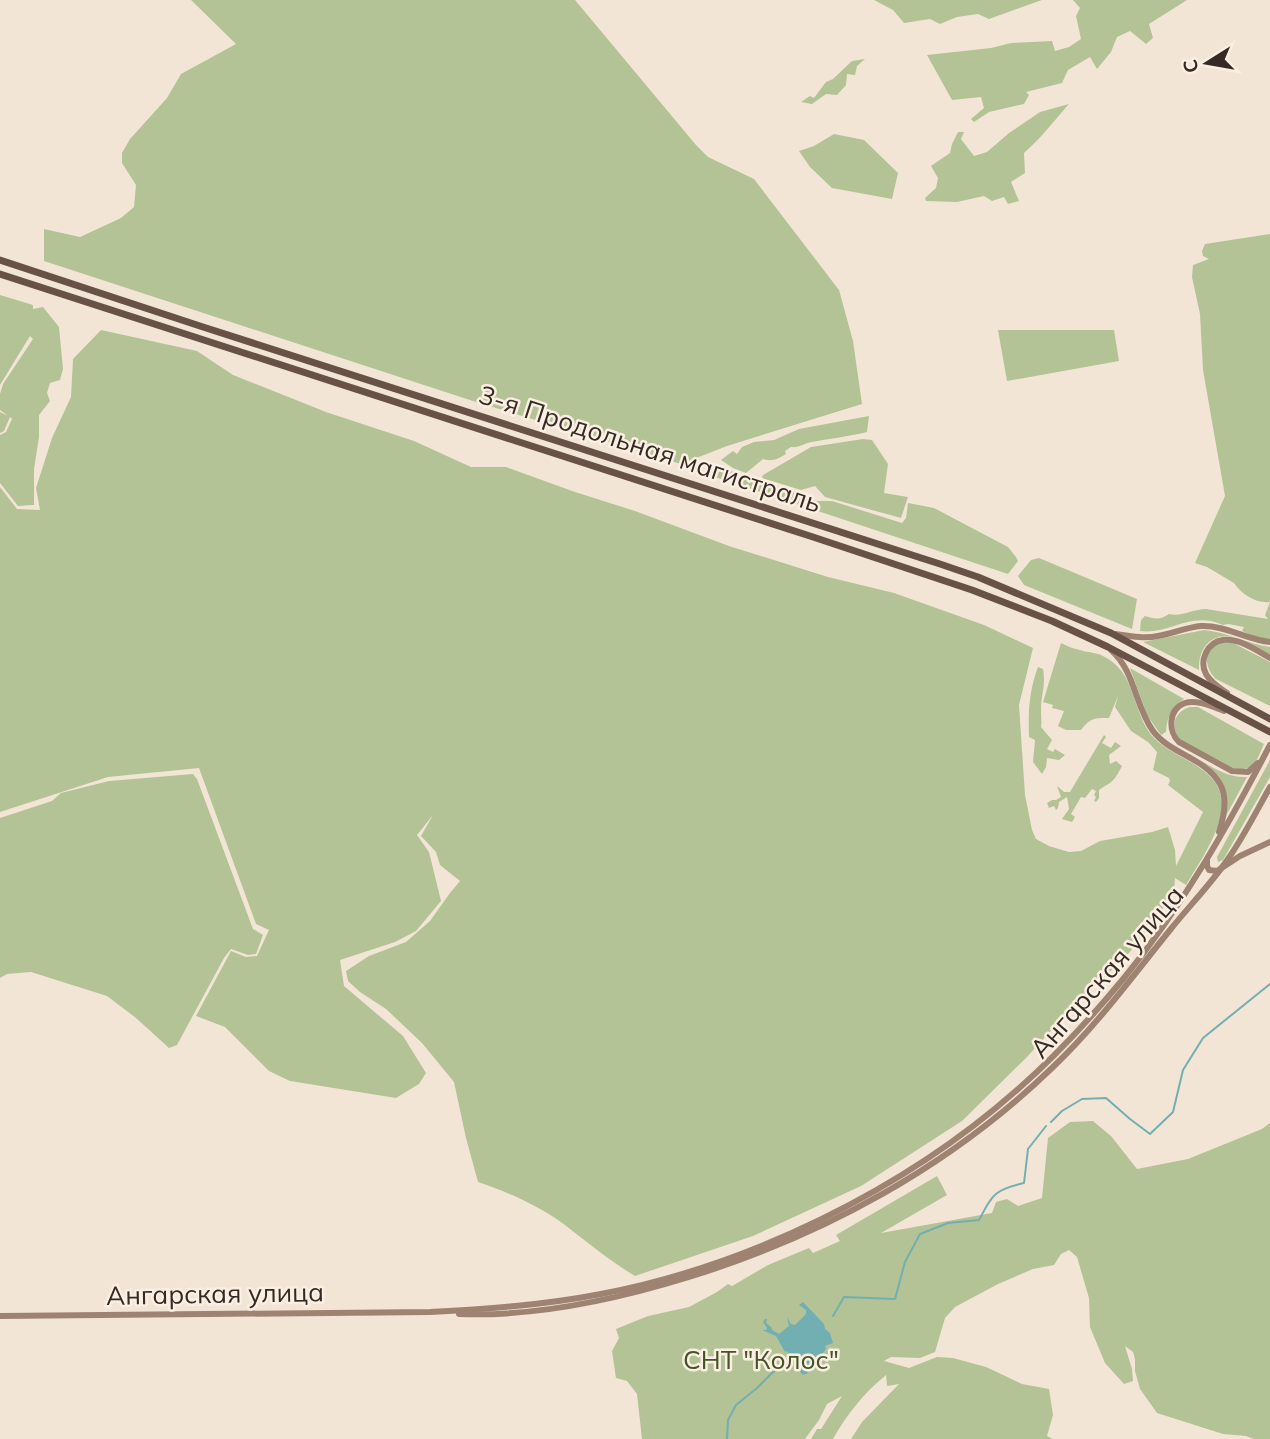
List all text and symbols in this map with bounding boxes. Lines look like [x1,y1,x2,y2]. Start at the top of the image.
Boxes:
north arrow [1172,28,1242,98]
text: С [1177,58,1203,75]
street label: 3-я Продольная магистраль [475,378,825,520]
street label: Ангарская улица [1023,879,1191,1065]
street label: Ангарская улица [106,1275,324,1312]
park label: СНТ "Колос" [683,1343,839,1376]

